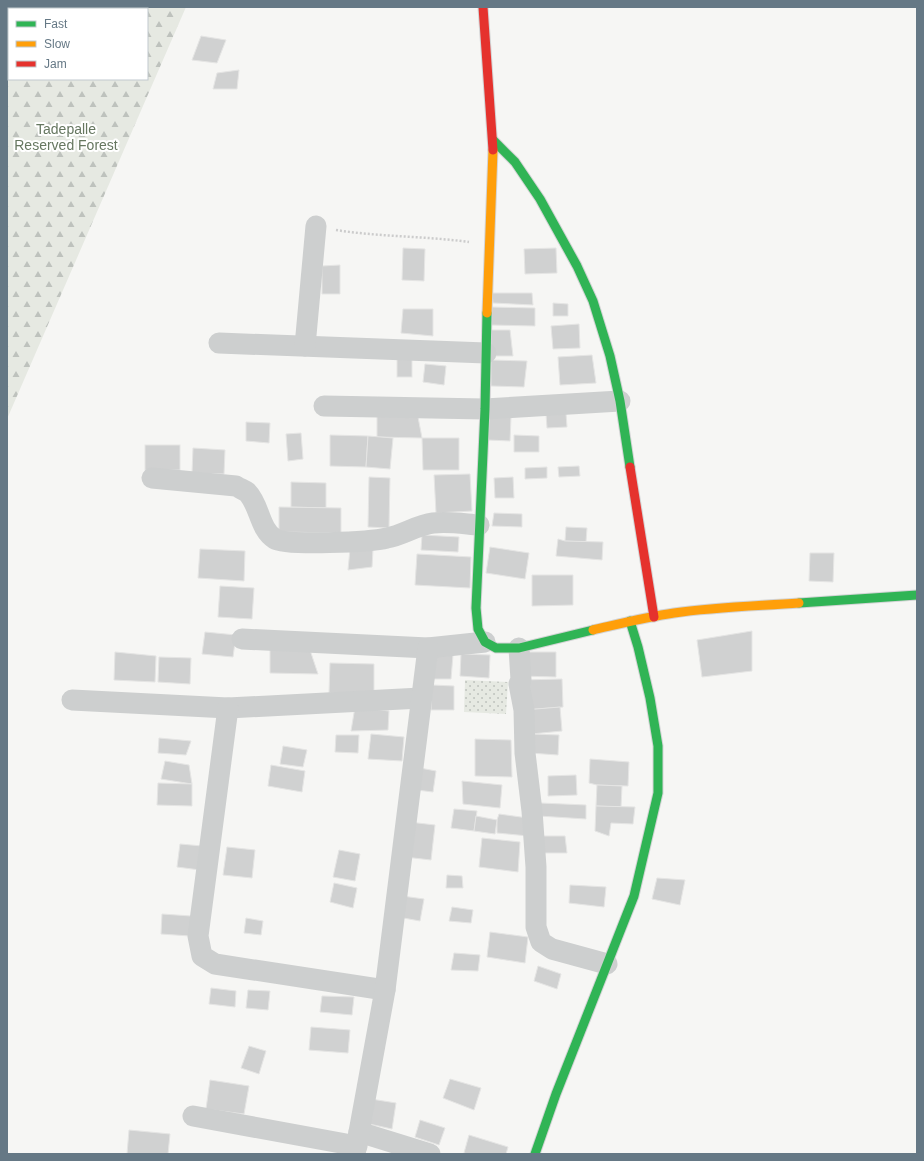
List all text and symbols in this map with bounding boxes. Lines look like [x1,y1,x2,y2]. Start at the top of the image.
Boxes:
legend [8,8,148,80]
text: Fast [44,17,68,31]
text: Slow [44,37,70,51]
text: Jam [44,57,67,71]
park label: Tadepalle Reserved Forest [14,121,118,153]

